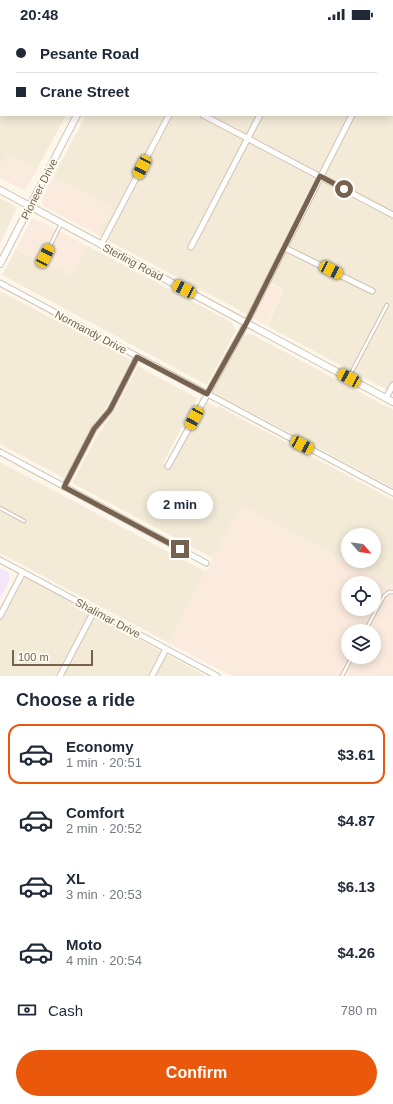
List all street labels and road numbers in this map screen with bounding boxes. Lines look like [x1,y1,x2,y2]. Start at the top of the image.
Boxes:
street label: Pioneer Drive [19,157,59,221]
street label: Sterling Road [101,241,165,283]
street label: Normandy Drive [53,308,129,356]
street label: Shalimar Drive [73,596,143,640]

